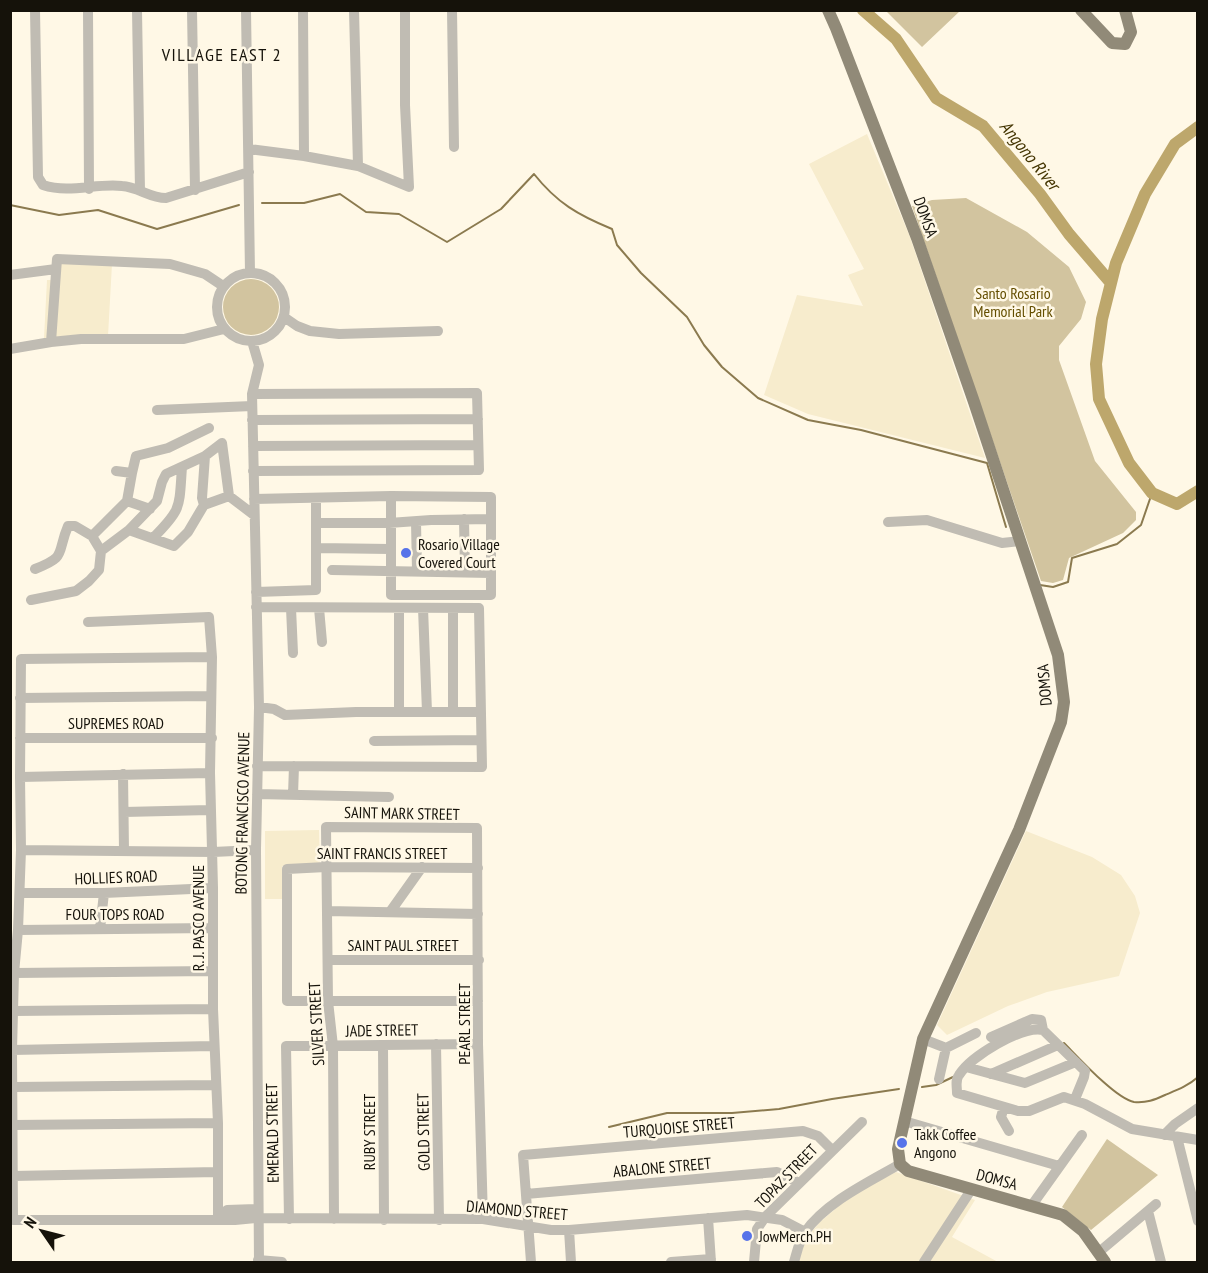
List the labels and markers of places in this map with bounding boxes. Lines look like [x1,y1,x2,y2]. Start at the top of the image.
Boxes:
place label: Rosario Village Covered Court [418,534,500,572]
marker: Rosario Village Covered Court [399,546,413,560]
place label: Takk Coffee Angono [914,1124,976,1162]
marker: Takk Coffee Angono [895,1136,909,1150]
place label: JowMerch.PH [758,1226,832,1246]
marker: JowMerch.PH [740,1229,754,1243]

